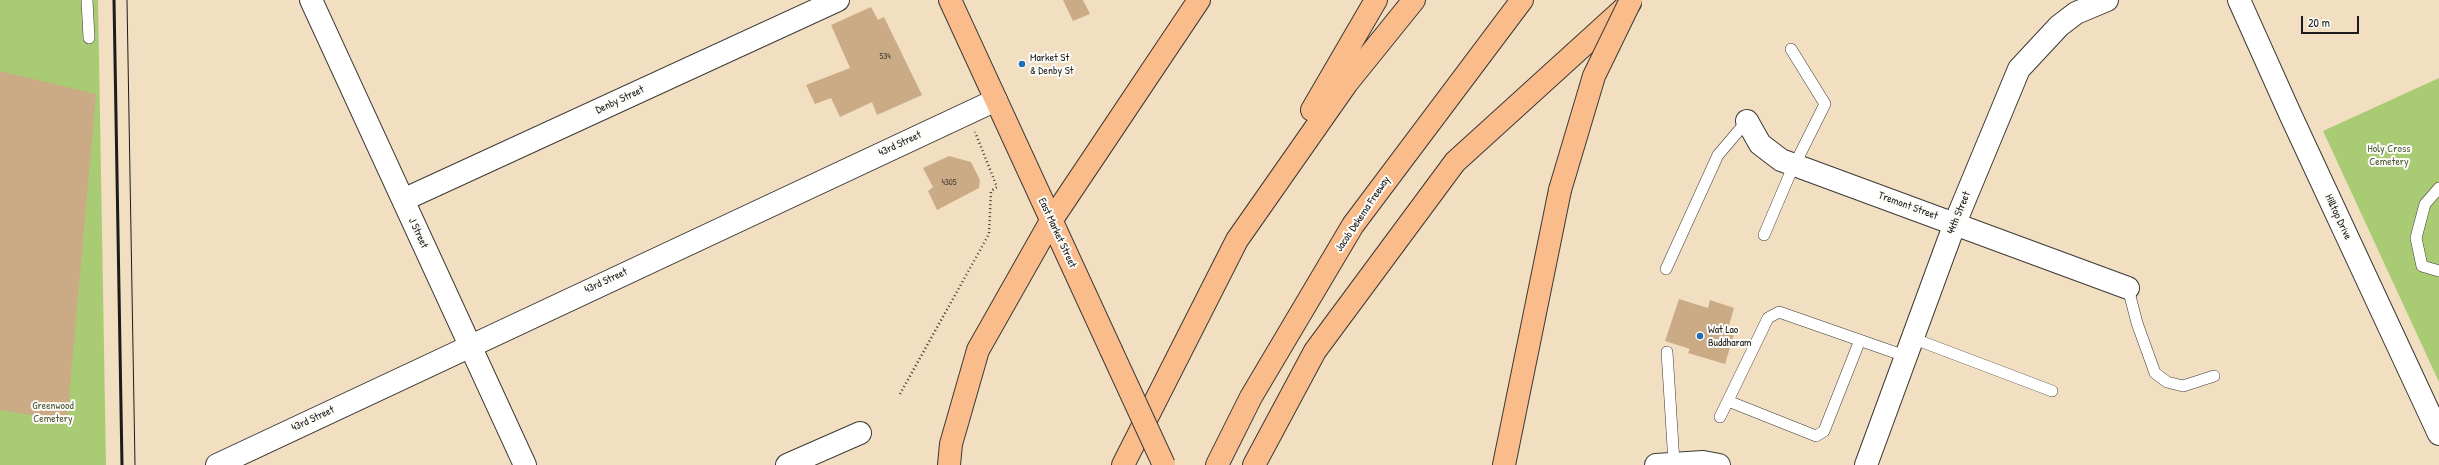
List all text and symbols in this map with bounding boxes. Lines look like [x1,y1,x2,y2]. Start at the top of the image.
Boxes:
scale bar [2303,8,2361,34]
text: 20 m [2308,14,2330,31]
place label: Market St & Denby St [1030,51,1073,77]
house number: 534 [879,52,891,62]
marker: Market St & Denby St [1017,59,1027,69]
street label: Denby Street [594,83,646,117]
street label: 43rd Street [876,128,924,160]
park label: Holy Cross Cemetery [2368,142,2410,168]
street label: Jacob Dekema Freeway [1333,174,1393,254]
house number: 4305 [941,178,957,188]
street label: Tremont Street [1876,189,1940,223]
street label: 44th Street [1944,190,1974,236]
street label: Hilltop Drive [2322,192,2354,242]
street label: East Market Street [1035,196,1079,270]
street label: J Street [405,216,431,250]
street label: 43rd Street [582,265,630,297]
place label: Wat Lao Buddharam [1708,323,1752,349]
marker: Wat Lao Buddharam [1695,331,1705,341]
park label: Greenwood Cemetery [32,399,74,425]
street label: 43rd Street [289,403,337,435]

